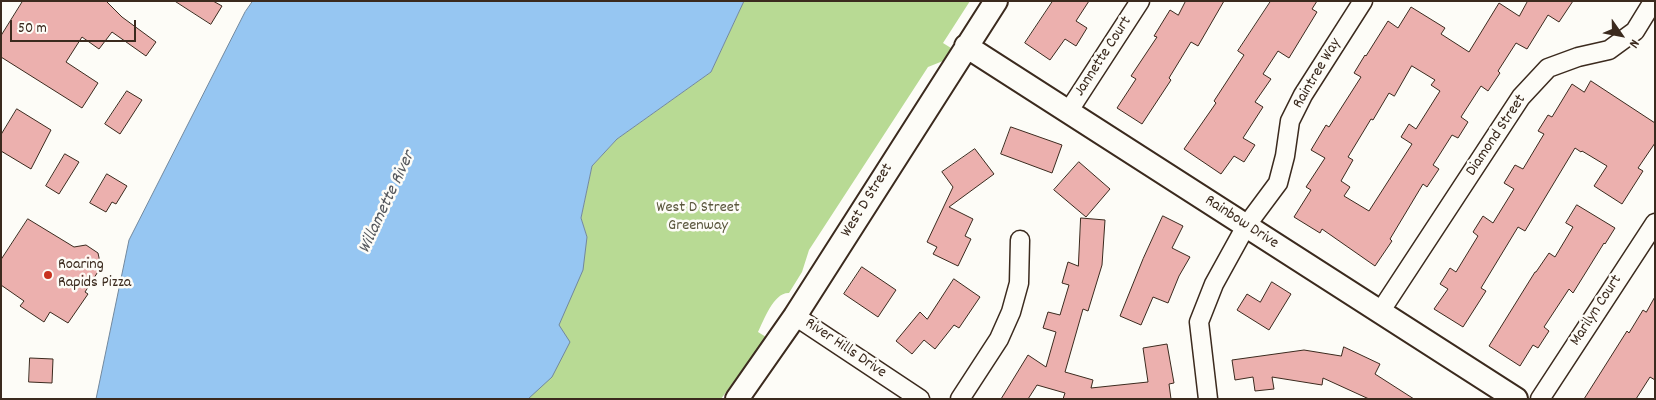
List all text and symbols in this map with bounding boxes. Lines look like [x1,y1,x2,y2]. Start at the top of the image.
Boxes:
scale bar [12,10,139,42]
north arrow [1596,10,1646,60]
street label: Jannette Court [1071,13,1137,101]
text: 50 m [18,18,47,40]
street label: Raintree Way [1290,35,1346,113]
text: N [1623,35,1644,52]
street label: Diamond Street [1463,92,1531,180]
water label: Willamette River [355,148,421,258]
street label: West D Street [838,161,898,241]
street label: Rainbow Drive [1200,192,1282,254]
park label: West D Street Greenway [656,199,740,237]
place label: Roaring Rapids Pizza [58,256,131,294]
marker: Roaring Rapids Pizza [42,269,54,281]
street label: Marilyn Court [1567,272,1627,350]
street label: River Hills Drive [801,315,889,383]

